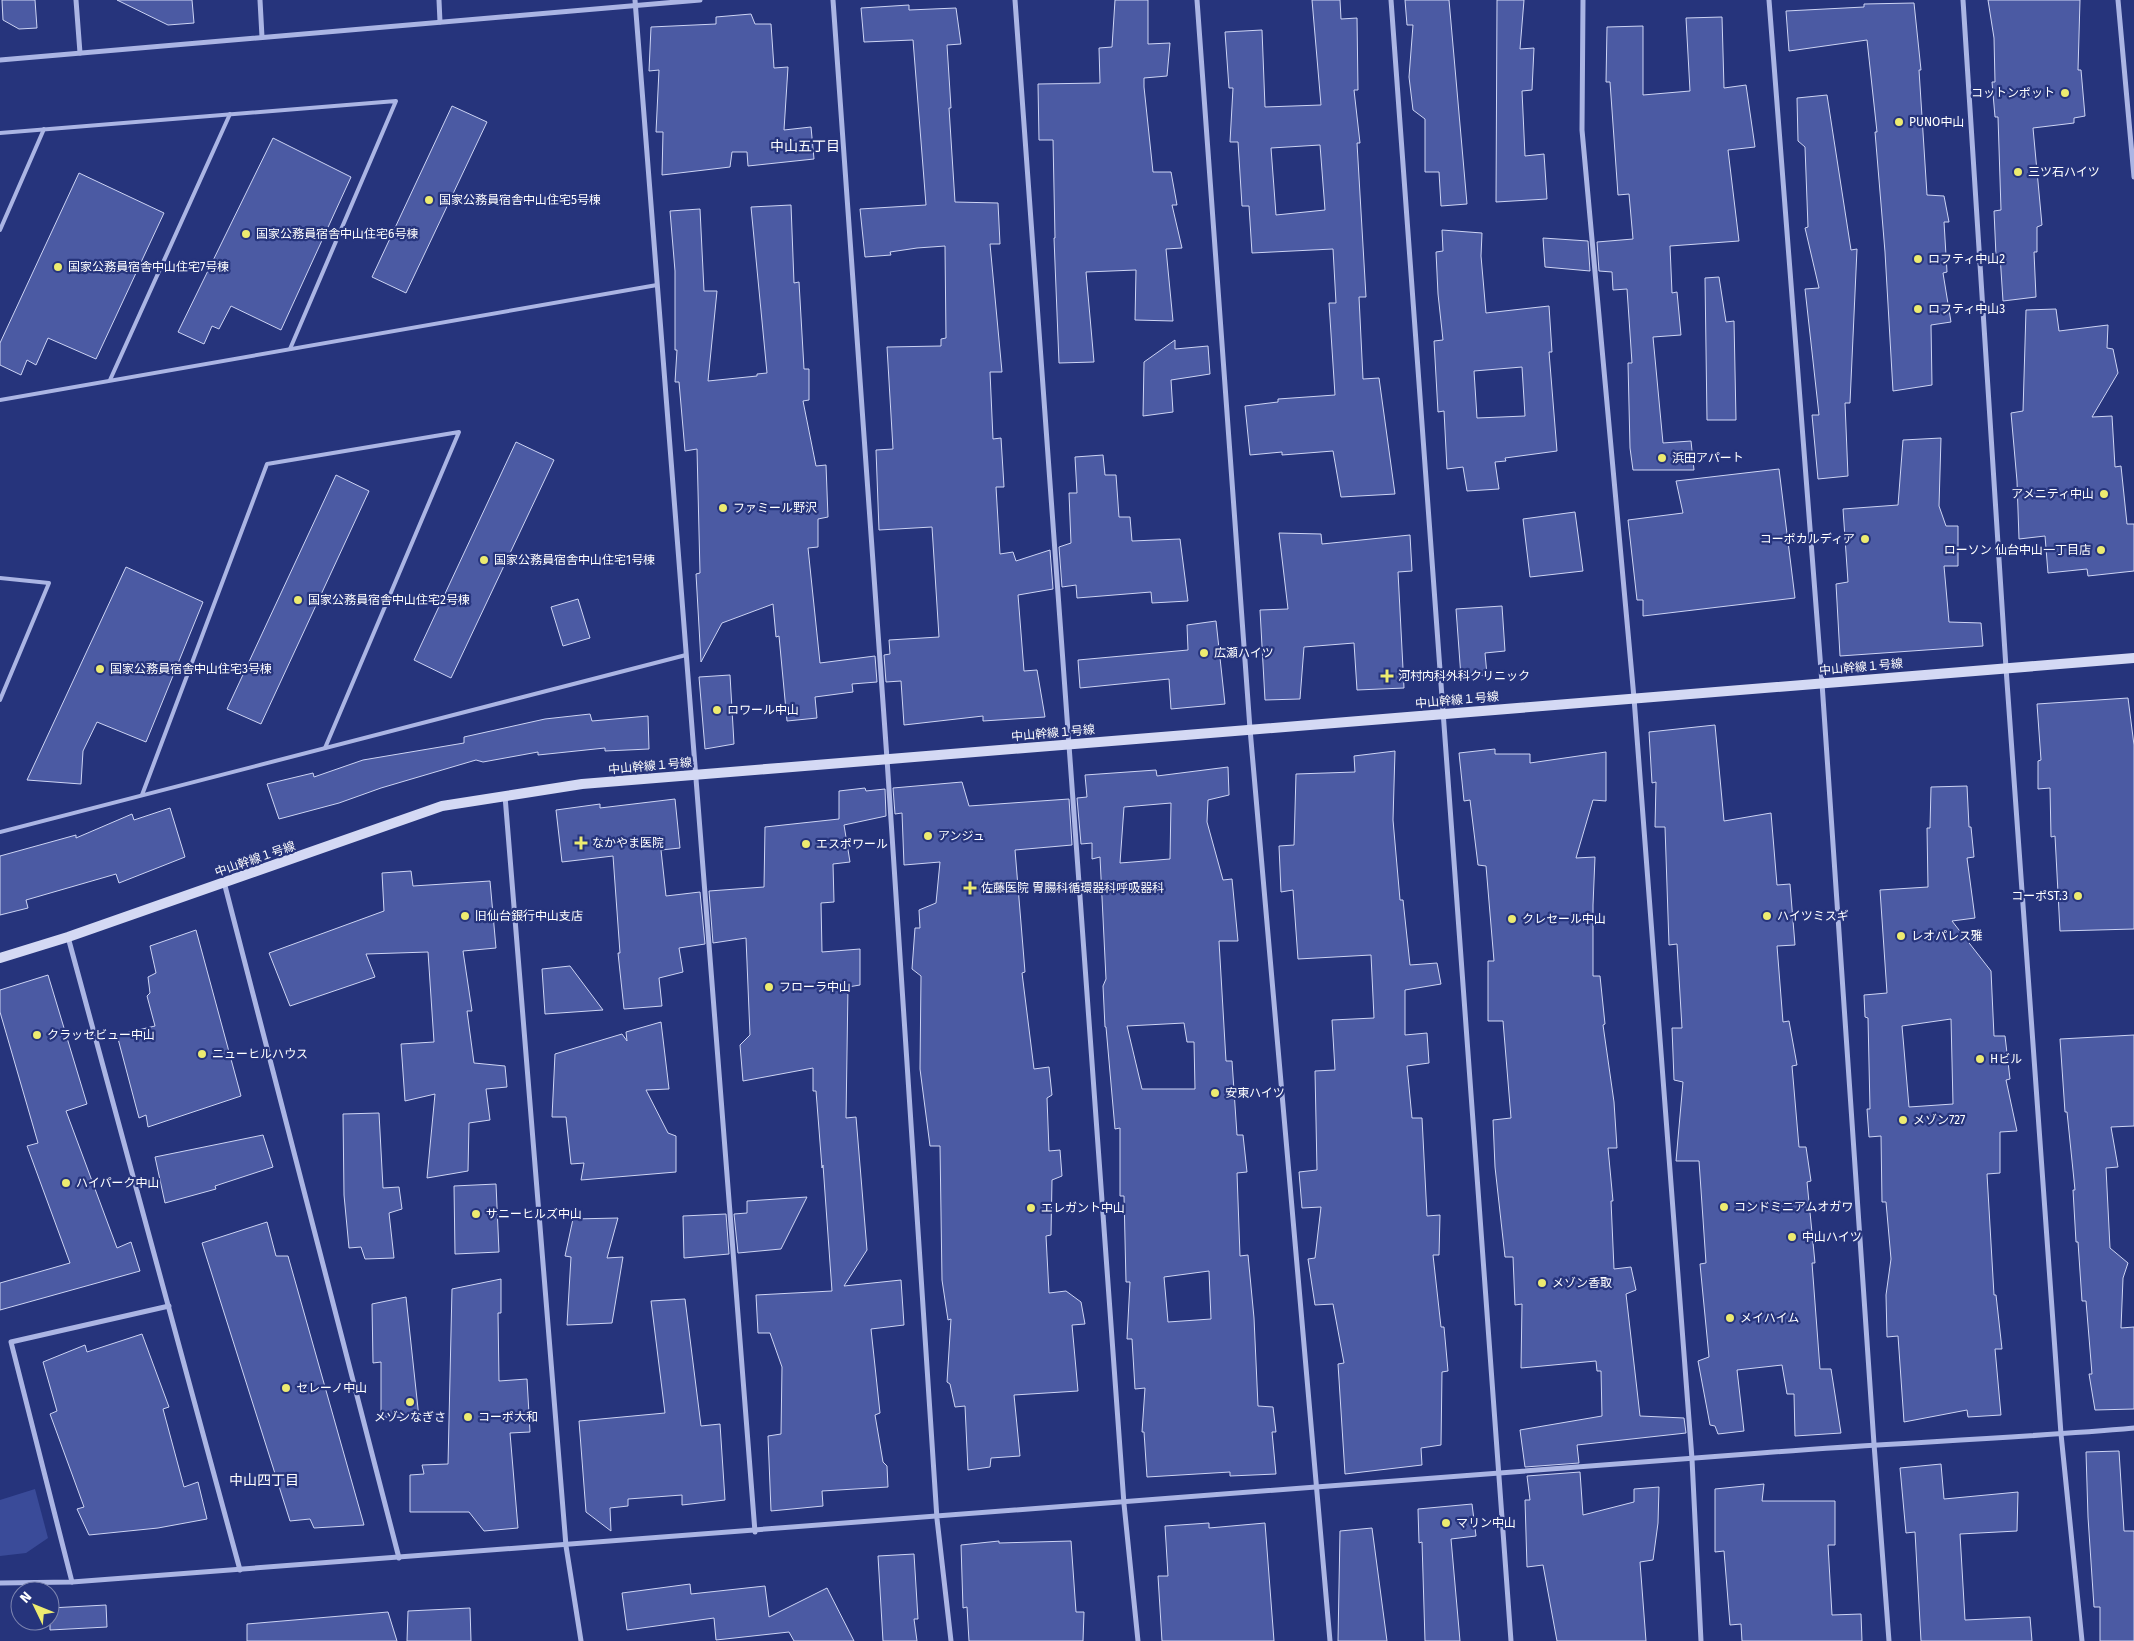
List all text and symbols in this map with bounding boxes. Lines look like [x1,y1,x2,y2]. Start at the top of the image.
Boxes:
place label: コットンポット [1971,86,2055,100]
marker: コットンポット [2059,87,2071,99]
place label: PUNO中山 [1909,115,1964,129]
marker: PUNO中山 [1893,116,1905,128]
district label: 中山五丁目 [770,138,840,155]
place label: 三ツ石ハイツ [2028,165,2100,179]
marker: 三ツ石ハイツ [2012,166,2024,178]
place label: 国家公務員宿舎中山住宅5号棟 [439,193,601,207]
marker: 国家公務員宿舎中山住宅5号棟 [423,194,435,206]
place label: 国家公務員宿舎中山住宅6号棟 [256,227,418,241]
marker: 国家公務員宿舎中山住宅6号棟 [240,228,252,240]
place label: ロフティ中山2 [1928,252,2005,266]
marker: ロフティ中山2 [1912,253,1924,265]
place label: 国家公務員宿舎中山住宅7号棟 [68,260,229,274]
marker: 国家公務員宿舎中山住宅7号棟 [52,261,64,273]
place label: ロフティ中山3 [1928,302,2005,316]
marker: ロフティ中山3 [1912,303,1924,315]
place label: 浜田アパート [1672,451,1744,465]
marker: 浜田アパート [1656,452,1668,464]
place label: アメニティ中山 [2011,487,2094,501]
marker: アメニティ中山 [2098,488,2110,500]
place label: ファミール野沢 [733,501,817,515]
marker: ファミール野沢 [717,502,729,514]
place label: コーポカルディア [1760,532,1855,546]
marker: コーポカルディア [1859,533,1871,545]
place label: ローソン 仙台中山一丁目店 [1944,543,2091,557]
marker: ローソン 仙台中山一丁目店 [2095,544,2107,556]
place label: 国家公務員宿舎中山住宅1号棟 [494,553,655,567]
marker: 国家公務員宿舎中山住宅1号棟 [478,554,490,566]
place label: 国家公務員宿舎中山住宅2号棟 [308,593,470,607]
marker: 国家公務員宿舎中山住宅2号棟 [292,594,304,606]
place label: 広瀬ハイツ [1214,646,1274,660]
marker: 広瀬ハイツ [1198,647,1210,659]
street label: 中山幹線１号線 [1819,656,1903,678]
place label: 国家公務員宿舎中山住宅3号棟 [110,662,272,676]
marker: 国家公務員宿舎中山住宅3号棟 [94,663,106,675]
marker: 河村内科外科クリニック [1380,669,1394,683]
place label: 河村内科外科クリニック [1398,669,1530,683]
street label: 中山幹線１号線 [1415,689,1499,711]
place label: ロワール中山 [727,703,799,717]
marker: ロワール中山 [711,704,723,716]
street label: 中山幹線１号線 [1011,722,1095,744]
street label: 中山幹線１号線 [608,755,692,777]
place label: アンジュ [938,829,985,843]
marker: アンジュ [922,830,934,842]
marker: なかやま医院 [574,836,588,850]
place label: なかやま医院 [592,836,664,850]
place label: エスポワール [816,837,888,851]
marker: エスポワール [800,838,812,850]
street label: 中山幹線１号線 [213,839,297,879]
marker: 佐藤医院 胃腸科循環器科呼吸器科 [963,881,977,895]
place label: 佐藤医院 胃腸科循環器科呼吸器科 [981,881,1164,895]
place label: コーポST.3 [2011,889,2068,903]
marker: コーポST.3 [2072,890,2084,902]
place label: 旧仙台銀行中山支店 [475,909,583,923]
place label: ハイツミスギ [1777,909,1849,923]
marker: 旧仙台銀行中山支店 [459,910,471,922]
marker: ハイツミスギ [1761,910,1773,922]
place label: クレセール中山 [1522,912,1606,926]
marker: クレセール中山 [1506,913,1518,925]
place label: レオパレス雅 [1911,929,1983,943]
marker: レオパレス雅 [1895,930,1907,942]
place label: フローラ中山 [779,980,851,994]
marker: フローラ中山 [763,981,775,993]
place label: クラッセビュー中山 [47,1028,155,1042]
marker: クラッセビュー中山 [31,1029,43,1041]
place label: ニューヒルハウス [212,1047,308,1061]
marker: ニューヒルハウス [196,1048,208,1060]
place label: Hビル [1990,1052,2022,1066]
marker: Hビル [1974,1053,1986,1065]
place label: 安東ハイツ [1225,1086,1285,1100]
marker: 安東ハイツ [1209,1087,1221,1099]
place label: メゾン727 [1913,1113,1965,1127]
marker: メゾン727 [1897,1114,1909,1126]
place label: ハイパーク中山 [76,1176,160,1190]
marker: ハイパーク中山 [60,1177,72,1189]
place label: コンドミニアムオガワ [1734,1200,1853,1214]
place label: エレガント中山 [1041,1201,1125,1215]
marker: コンドミニアムオガワ [1718,1201,1730,1213]
marker: エレガント中山 [1025,1202,1037,1214]
place label: サニーヒルズ中山 [486,1207,582,1221]
marker: サニーヒルズ中山 [470,1208,482,1220]
place label: 中山ハイツ [1802,1230,1862,1244]
marker: 中山ハイツ [1786,1231,1798,1243]
place label: メゾン香取 [1552,1276,1612,1290]
marker: メゾン香取 [1536,1277,1548,1289]
place label: メイハイム [1740,1311,1799,1325]
marker: メイハイム [1724,1312,1736,1324]
place label: セレーノ中山 [296,1381,367,1395]
marker: セレーノ中山 [280,1382,292,1394]
marker: メゾンなぎさ [404,1396,416,1408]
place label: メゾンなぎさ [374,1410,446,1424]
place label: コーポ大和 [478,1410,538,1424]
marker: コーポ大和 [462,1411,474,1423]
district label: 中山四丁目 [229,1472,299,1489]
place label: マリン中山 [1456,1516,1516,1530]
marker: マリン中山 [1440,1517,1452,1529]
north arrow [10,1581,60,1631]
text: N [16,1588,35,1607]

